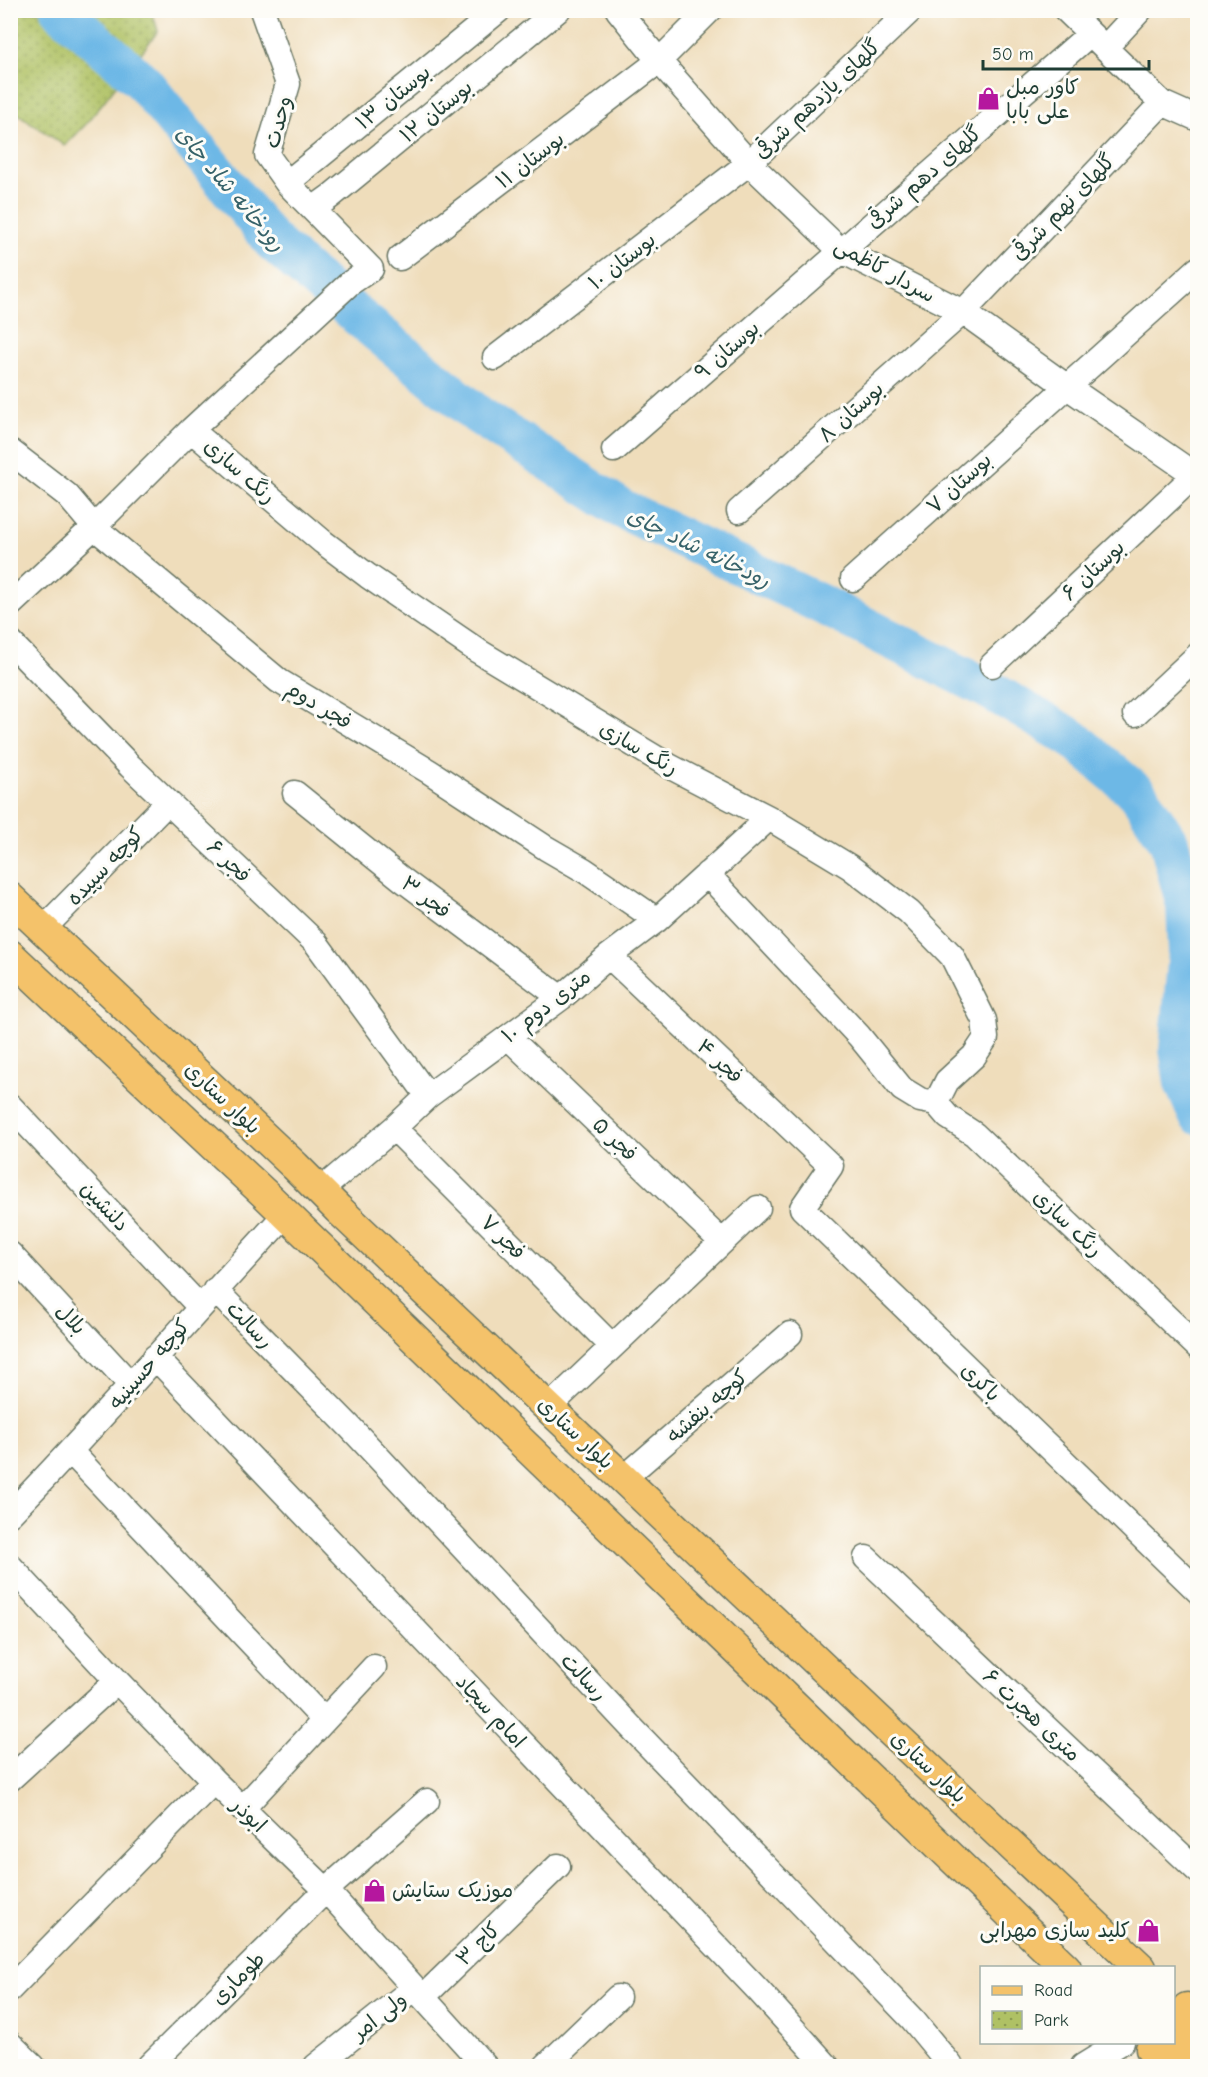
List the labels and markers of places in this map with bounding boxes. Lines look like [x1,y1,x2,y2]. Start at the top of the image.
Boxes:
place label: کاور مبل علی بابا [1006,75,1079,125]
shop icon: کاور مبل علی بابا [975,86,1001,112]
shop icon: موزیک ستایش [361,1877,387,1903]
place label: موزیک ستایش [392,1878,513,1903]
shop icon: کلید سازی مهرابی [1135,1917,1161,1943]
place label: کلید سازی مهرابی [979,1918,1130,1944]

